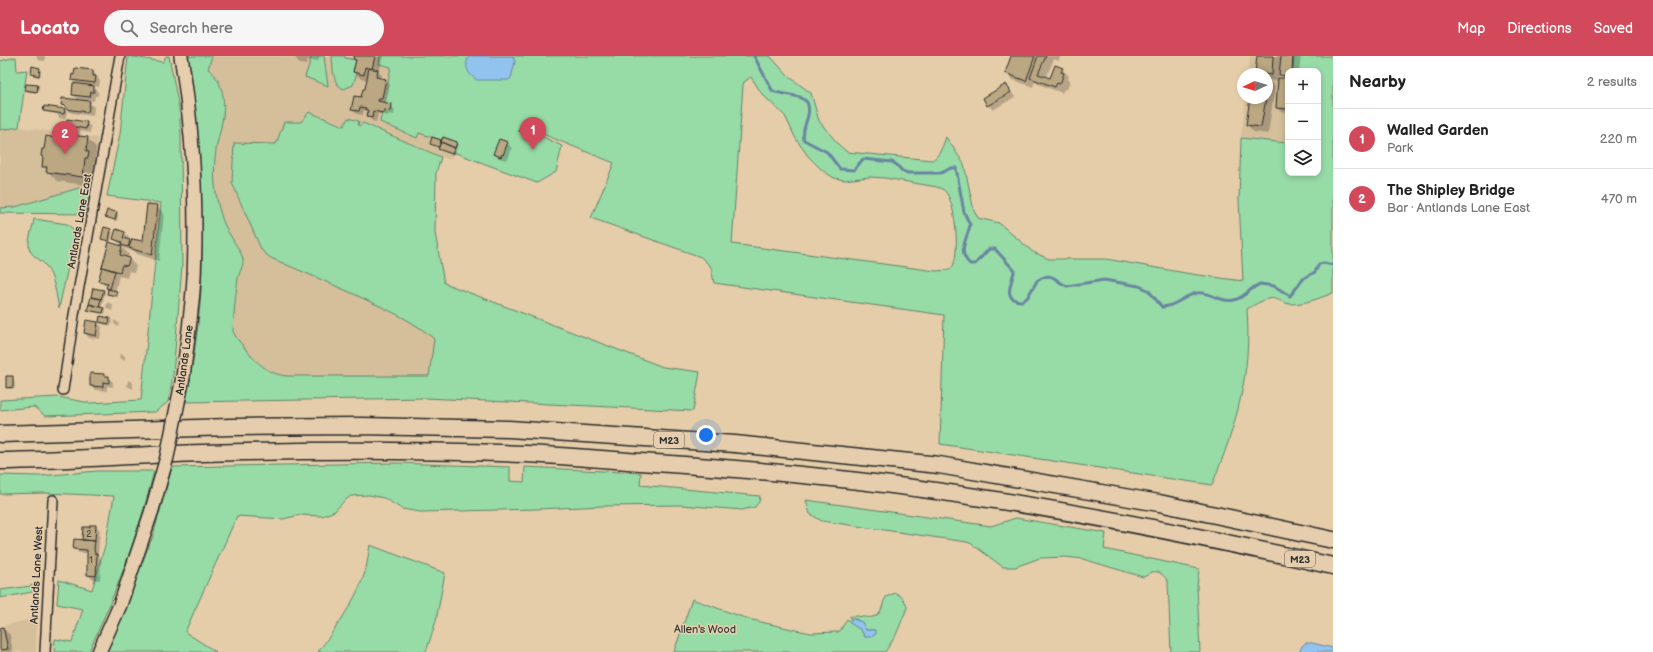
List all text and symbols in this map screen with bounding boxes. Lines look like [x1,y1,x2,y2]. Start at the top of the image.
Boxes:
search box [104,10,384,46]
text: Locato [20,17,80,40]
icon: search [118,17,140,39]
text: Search here [150,19,233,38]
text: Map [1457,20,1485,37]
text: Directions [1507,20,1572,37]
text: Saved [1594,20,1633,37]
north arrow [1237,68,1273,104]
map controls [1285,68,1321,176]
button: + [1285,68,1321,104]
text: Nearby [1349,72,1406,92]
text: 2 results [1587,74,1637,90]
button: − [1285,104,1321,140]
pin: 1 [520,117,546,150]
pin: 2 [52,121,78,154]
text: Walled Garden [1387,121,1489,140]
text: 1 [1359,131,1365,147]
text: 220 m [1600,131,1637,147]
button: layers [1285,140,1321,176]
text: Park [1387,140,1413,156]
street label: Antlands Lane East [65,172,94,270]
text: The Shipley Bridge [1387,181,1515,200]
text: 2 [1358,191,1366,207]
text: 470 m [1601,191,1637,207]
text: Bar · Antlands Lane East [1387,200,1530,216]
street label: Antlands Lane [173,324,196,396]
your location [696,425,716,445]
road number: M23 [654,432,684,448]
street label: Antlands Lane West [27,525,46,624]
house number: 2 [86,529,92,540]
road number: M23 [1285,551,1315,567]
house number: 1 [89,555,93,566]
park label: Allen's Wood [674,623,736,636]

